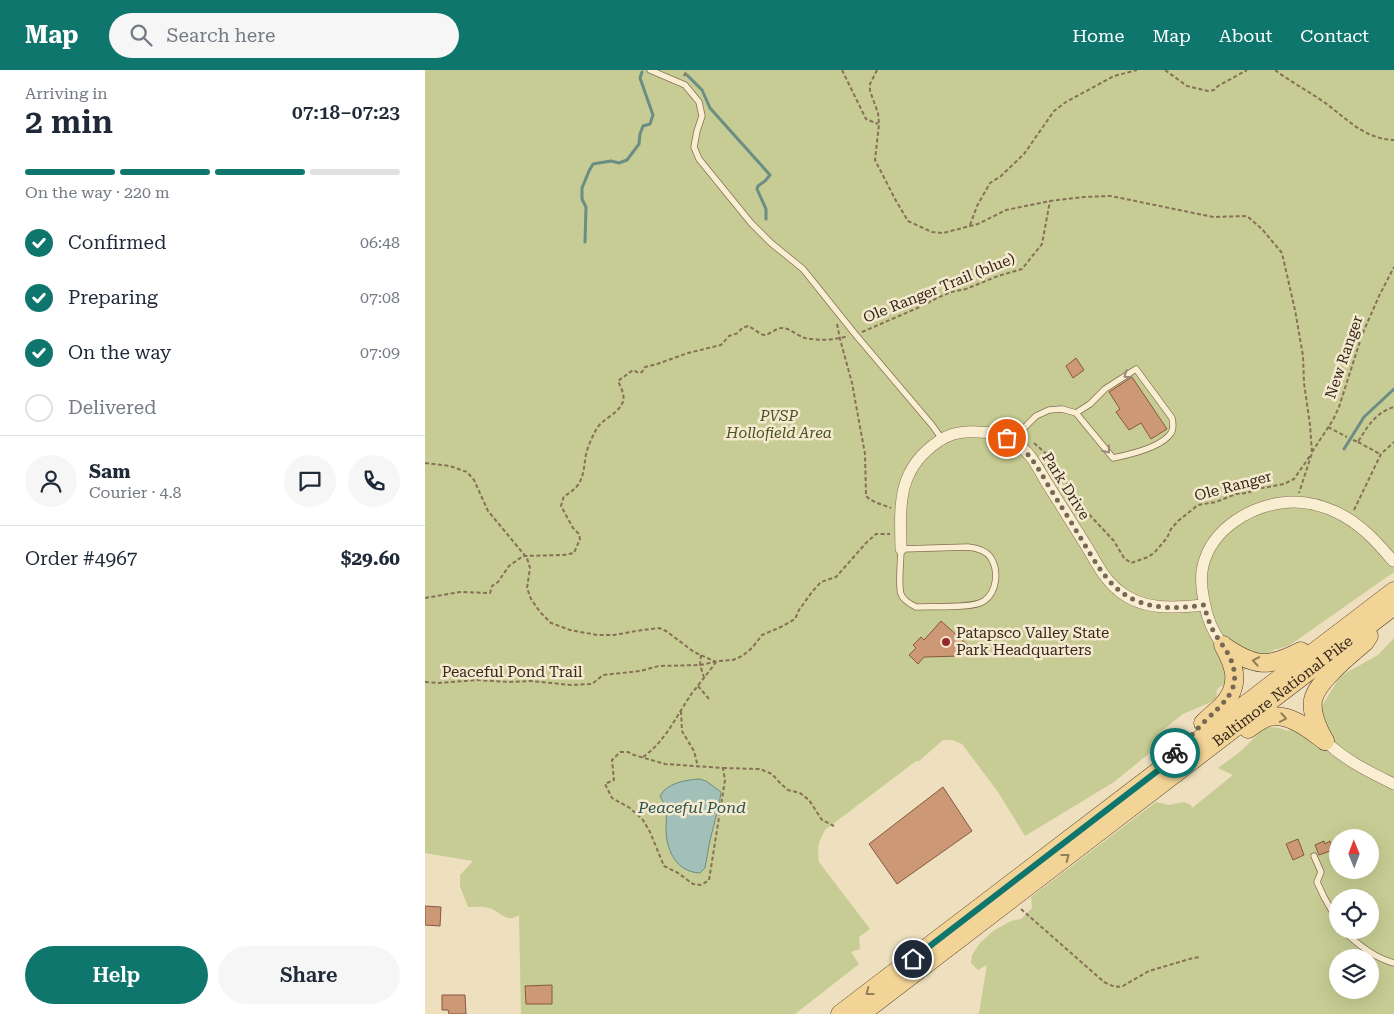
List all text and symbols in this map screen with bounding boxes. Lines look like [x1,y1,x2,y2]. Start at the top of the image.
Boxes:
search box [109,13,459,58]
text: Map [25,21,79,49]
icon: search [127,21,155,49]
text: Search here [167,24,275,47]
text: Home [1072,25,1124,46]
text: Map [1152,25,1191,46]
text: About [1219,25,1272,46]
text: Contact [1300,25,1369,46]
text: Arriving in [25,84,108,103]
text: 07:18–07:23 [292,101,400,124]
text: 2 min [25,103,113,141]
text: On the way · 220 m [25,183,170,202]
icon: check [25,229,53,257]
text: Confirmed [68,231,166,254]
text: 06:48 [360,233,400,252]
street label: Ole Ranger Trail (blue) [860,249,1018,327]
icon: check [25,284,53,312]
text: Preparing [68,286,158,309]
text: 07:08 [360,288,400,307]
street label: New Ranger [1321,313,1367,401]
icon: check [25,339,53,367]
text: On the way [68,341,171,364]
text: 07:09 [360,343,400,362]
one-way arrow [1123,369,1132,378]
text: Delivered [68,396,156,419]
park label: PVSP Hollofield Area [725,407,832,442]
pin [986,417,1028,459]
icon: bag [993,424,1021,452]
one-way arrow [1101,444,1109,453]
street label: Park Drive [1038,449,1094,523]
button: person [25,455,77,507]
button: chat [284,455,336,507]
button: phone [348,455,400,507]
text: Sam [89,460,131,483]
street label: Ole Ranger [1192,467,1274,505]
text: Courier · 4.8 [89,483,182,502]
text: Order #4967 [25,547,137,570]
text: $29.60 [341,547,400,570]
place label: Patapsco Valley State Park Headquarters [956,624,1109,659]
street label: Baltimore National Pike [1209,632,1356,751]
marker: Patapsco Valley State Park Headquarters [940,636,952,648]
one-way arrow [1251,657,1260,667]
street label: Peaceful Pond Trail [442,663,583,681]
one-way arrow [1278,713,1287,723]
courier [1150,728,1200,778]
icon: bike [1161,739,1189,767]
water label: Peaceful Pond [637,798,746,817]
north arrow [1329,829,1379,879]
map controls [1329,829,1379,999]
one-way arrow [1060,854,1069,862]
button: locate [1329,889,1379,939]
pin [892,938,934,980]
icon: home [899,945,927,973]
button: Help [25,946,208,1004]
button: Share [218,946,400,1004]
button: layers [1329,949,1379,999]
one-way arrow [866,987,875,995]

